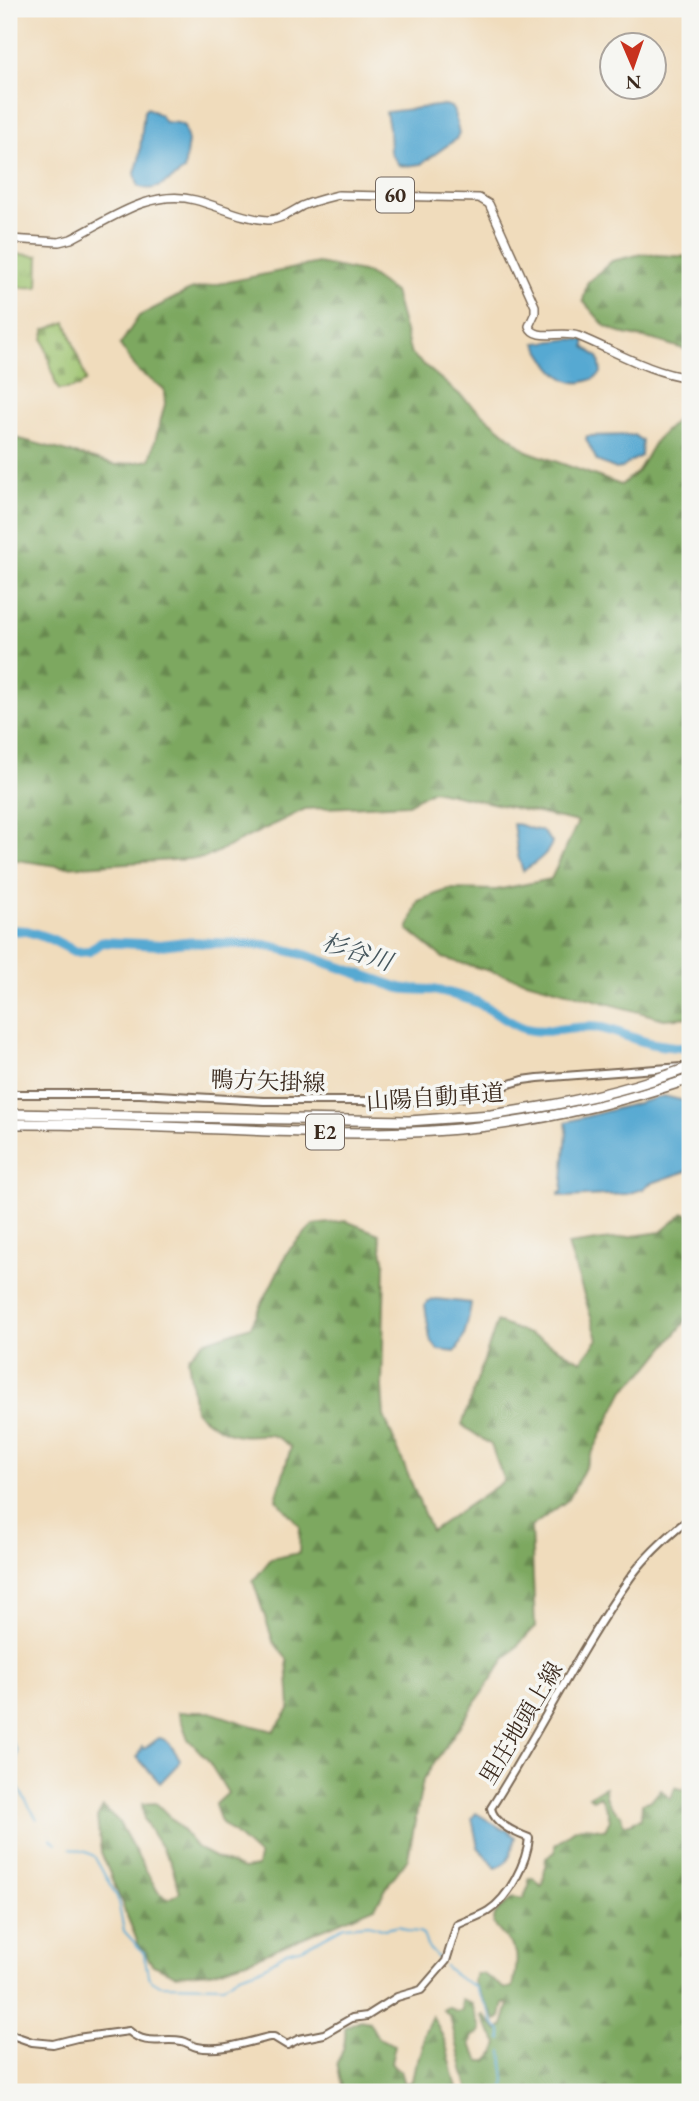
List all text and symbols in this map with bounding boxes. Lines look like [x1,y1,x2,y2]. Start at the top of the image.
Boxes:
north arrow [598,32,668,102]
text: N [625,70,642,95]
road number: 60 [376,178,414,212]
water label: 杉谷川 [318,926,399,978]
street label: 鴨方矢掛線 [210,1064,326,1098]
street label: 山陽自動車道 [365,1077,505,1117]
road number: E2 [306,1114,344,1150]
street label: 里庄地頭上線 [473,1656,569,1790]

